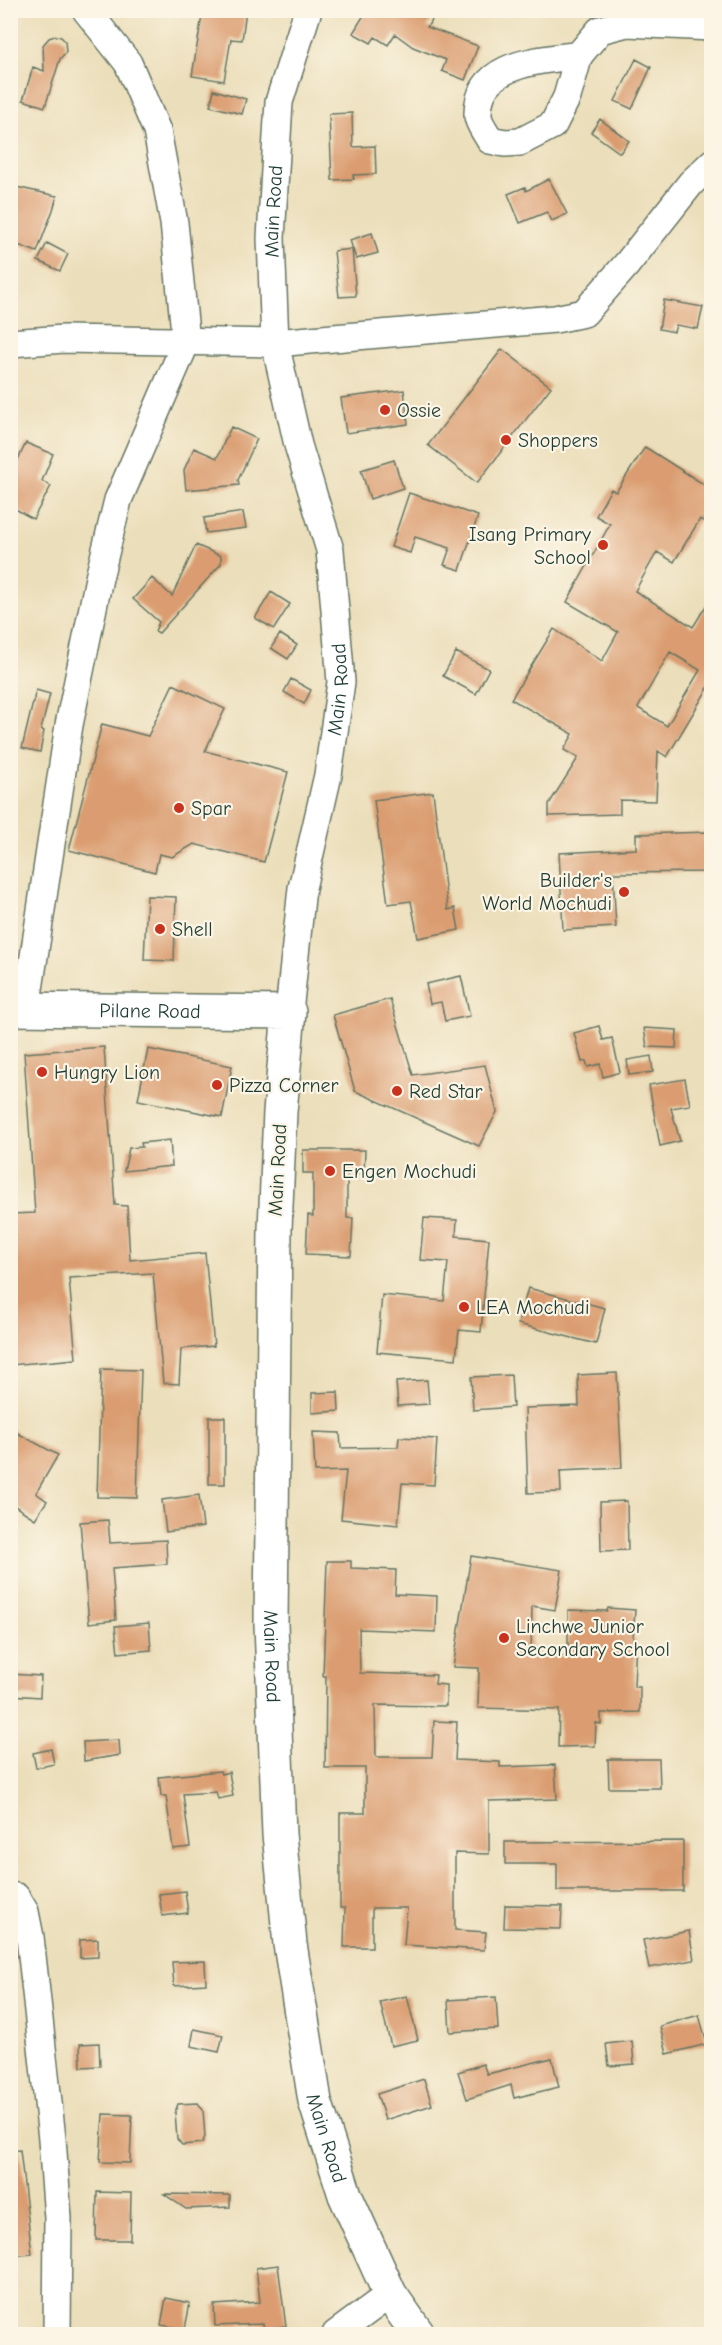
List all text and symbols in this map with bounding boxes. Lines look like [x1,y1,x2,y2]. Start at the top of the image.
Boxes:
street label: Main Road [260,165,287,258]
place label: Ossie [397,399,441,422]
marker: Ossie [378,403,392,417]
place label: Shoppers [518,429,598,452]
marker: Shoppers [499,433,513,447]
place label: Isang Primary School [469,523,591,569]
marker: Isang Primary School [596,538,610,552]
street label: Main Road [323,642,353,737]
place label: Spar [191,797,231,820]
marker: Spar [172,801,186,815]
place label: Builder's World Mochudi [482,869,612,915]
marker: Builder's World Mochudi [617,885,631,899]
place label: Shell [172,918,213,941]
marker: Shell [153,922,167,936]
street label: Pilane Road [99,999,201,1023]
place label: Hungry Lion [54,1061,160,1084]
marker: Hungry Lion [35,1065,49,1079]
place label: Pizza Corner [229,1074,339,1097]
marker: Pizza Corner [210,1078,224,1092]
place label: Red Star [409,1080,482,1103]
marker: Red Star [390,1084,404,1098]
street label: Main Road [264,1123,291,1217]
place label: Engen Mochudi [342,1160,477,1183]
marker: Engen Mochudi [323,1164,337,1178]
place label: LEA Mochudi [476,1296,589,1319]
marker: LEA Mochudi [457,1300,471,1314]
street label: Main Road [259,1610,285,1703]
place label: Linchwe Junior Secondary School [516,1615,670,1661]
marker: Linchwe Junior Secondary School [497,1631,511,1645]
street label: Main Road [301,2090,351,2186]

